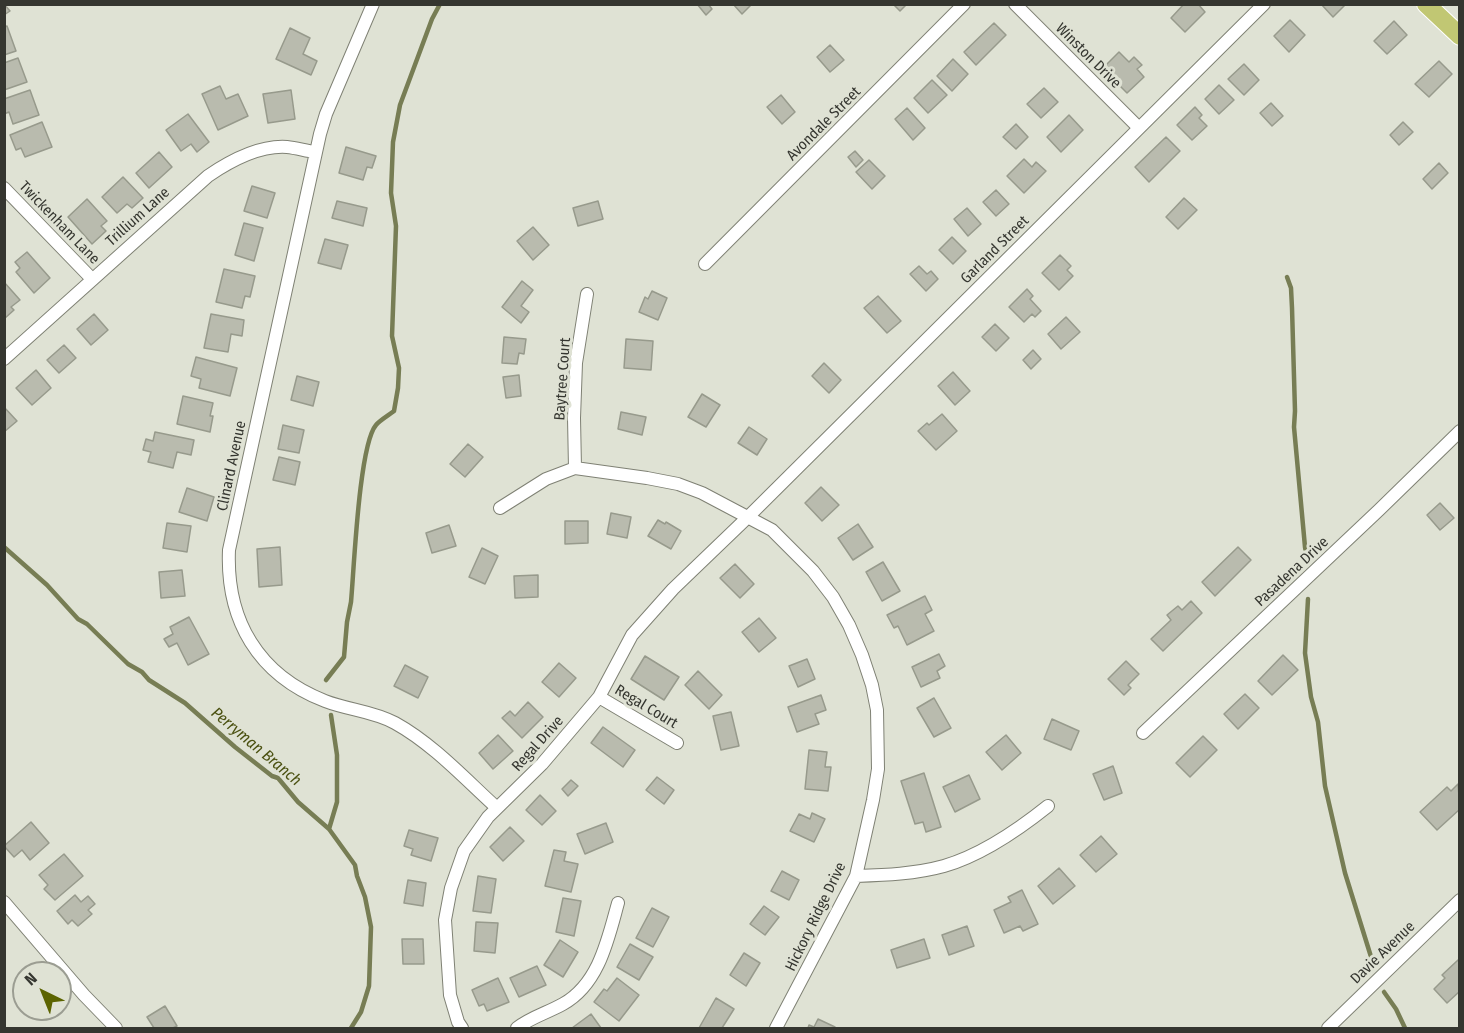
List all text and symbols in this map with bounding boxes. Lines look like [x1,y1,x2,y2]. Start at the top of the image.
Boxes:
street label: Winston Drive [1052,20,1124,92]
street label: Avondale Street [783,83,865,165]
street label: Twickenham Lane [15,178,103,268]
street label: Trillium Lane [103,184,173,250]
street label: Garland Street [957,212,1033,288]
street label: Baytree Court [551,337,575,421]
street label: Clinard Avenue [214,419,250,513]
street label: Pasadena Drive [1252,533,1332,611]
street label: Regal Court [611,681,681,733]
water label: Perryman Branch [207,704,305,790]
street label: Regal Drive [508,713,568,775]
street label: Hickory Ridge Drive [782,860,850,974]
street label: Davie Avenue [1347,918,1419,988]
north arrow [12,961,72,1021]
text: N [21,969,41,989]

